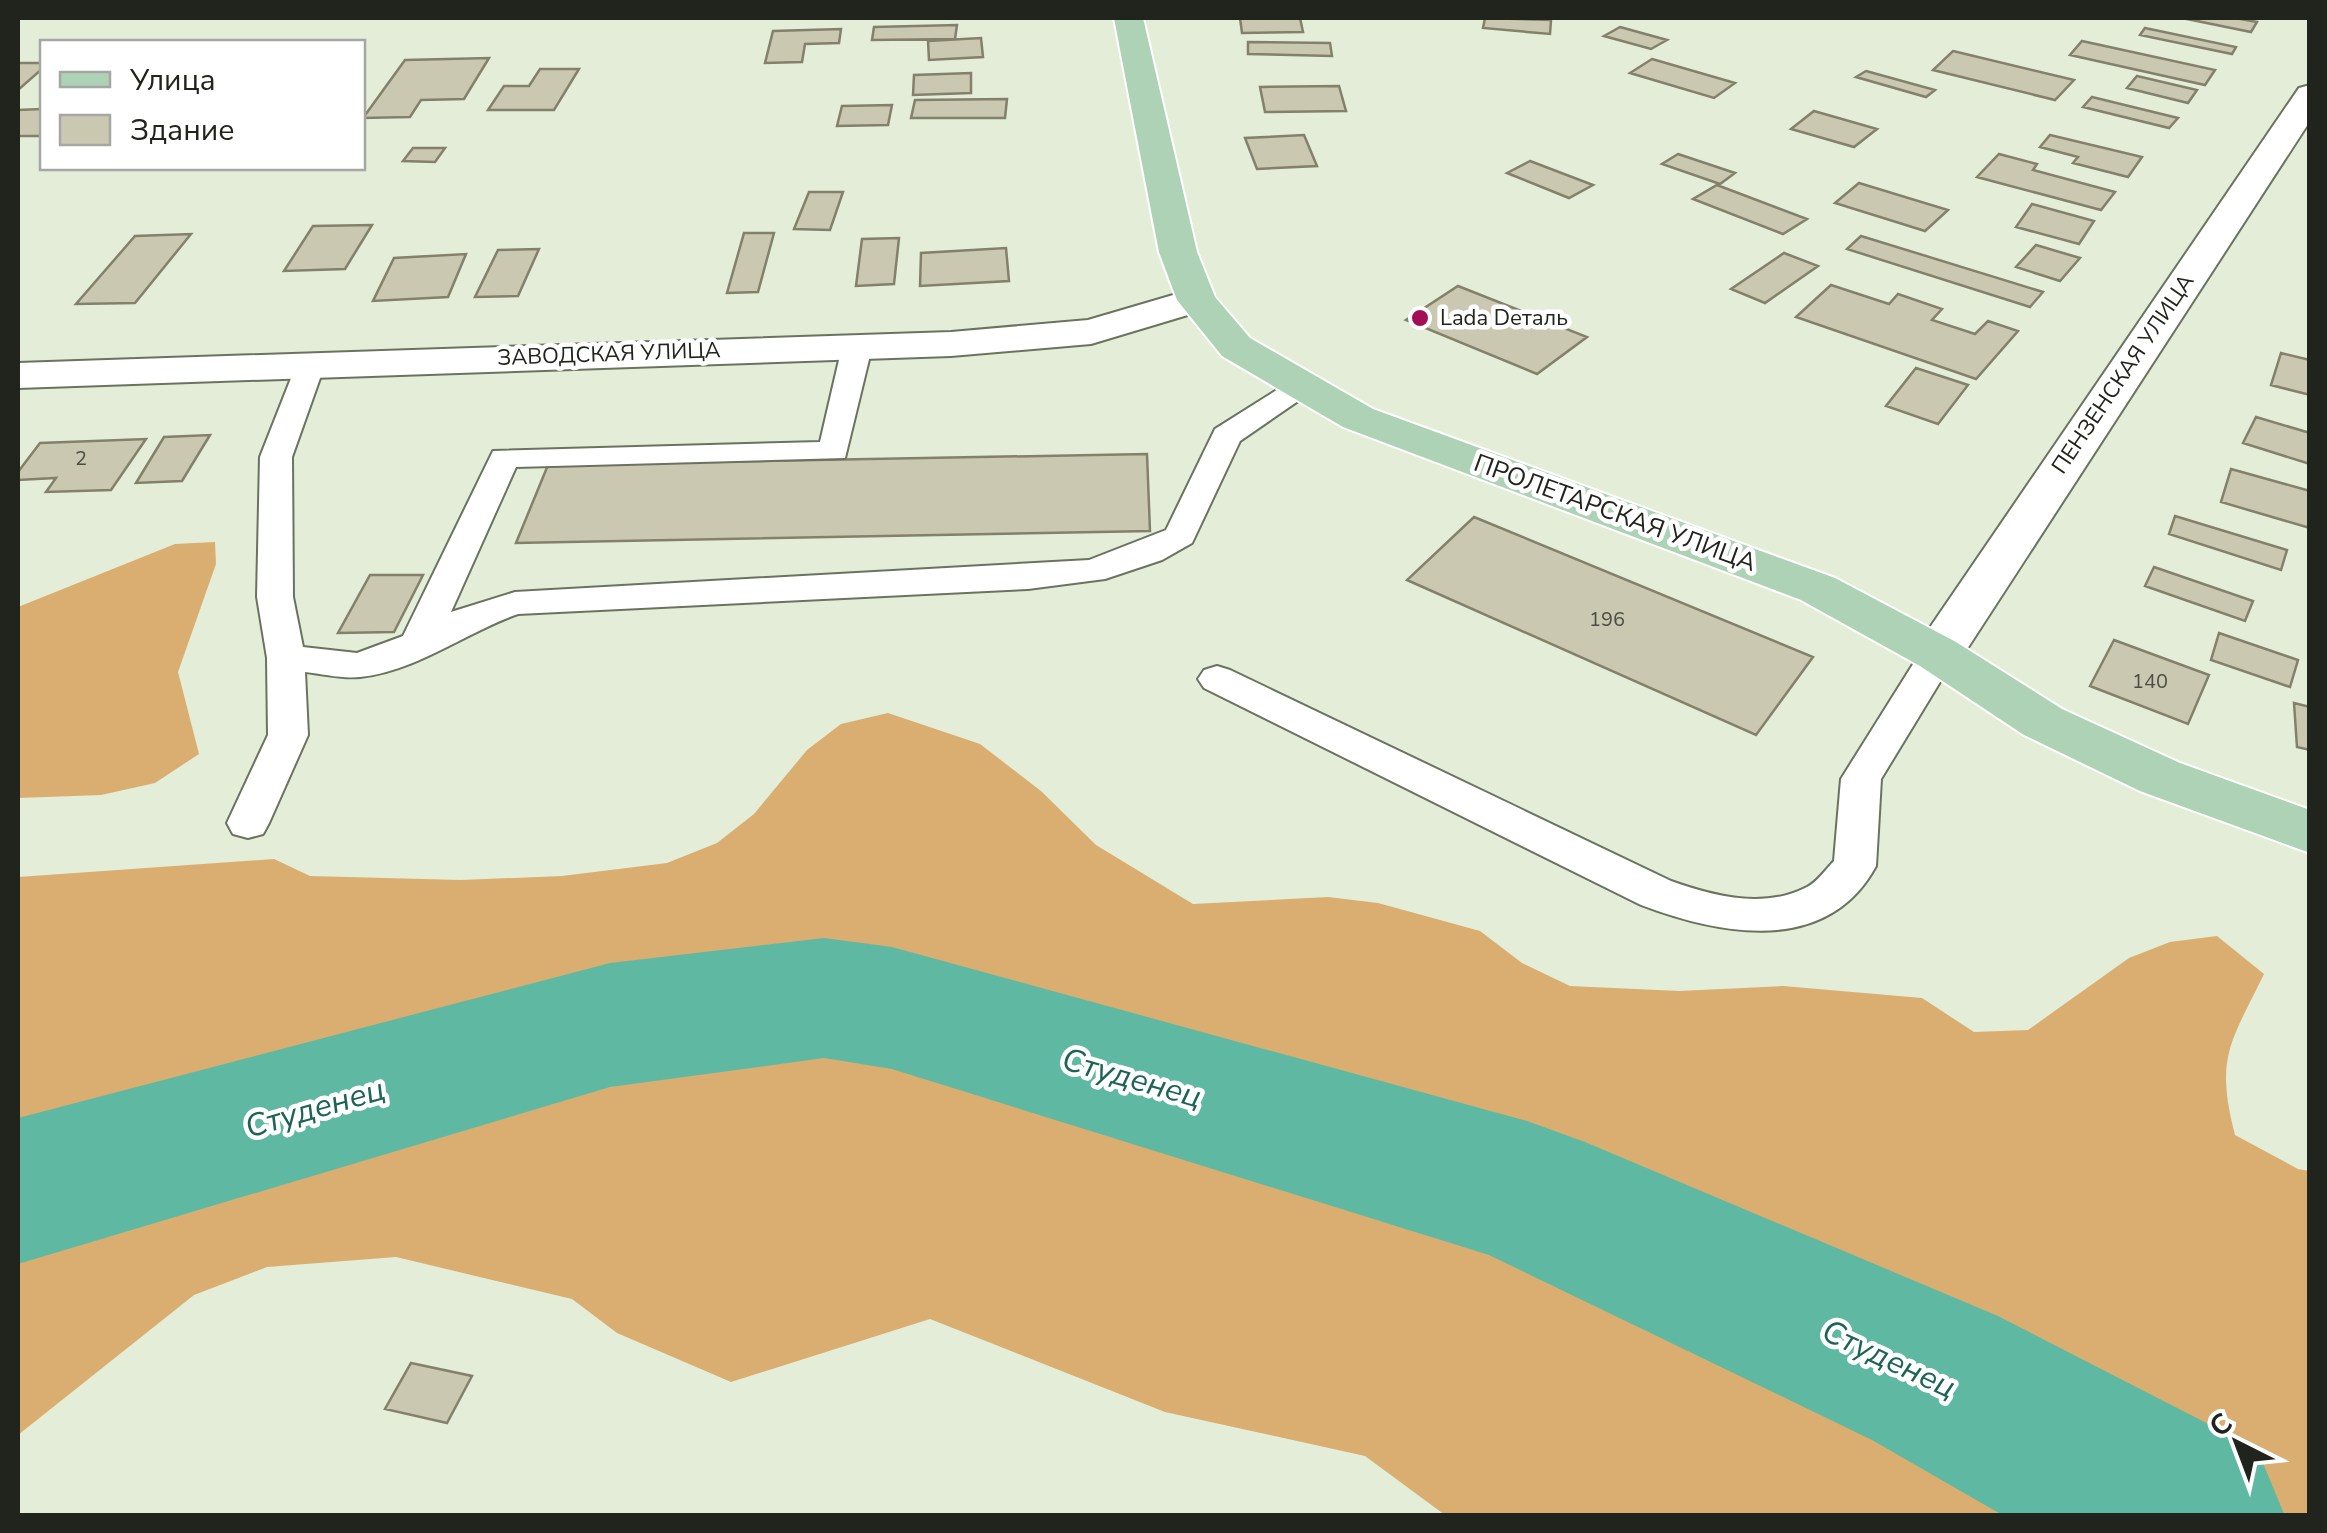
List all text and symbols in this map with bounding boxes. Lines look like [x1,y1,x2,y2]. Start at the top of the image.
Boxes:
legend [40,40,365,170]
text: Улица [129,60,216,101]
text: Здание [130,110,235,151]
street label: ПЕНЗЕНСКАЯ УЛИЦА [2045,268,2201,480]
place label: Lada Dеталь [1440,303,1568,333]
marker: Lada Dеталь [1409,307,1431,329]
street label: ЗАВОДСКАЯ УЛИЦА [497,335,721,373]
house number: 2 [75,445,87,472]
street label: ПРОЛЕТАРСКАЯ УЛИЦА [1469,446,1761,580]
house number: 196 [1589,606,1625,633]
house number: 140 [2132,668,2168,695]
water label: Студенец [1057,1038,1207,1118]
water label: Студенец [240,1068,390,1148]
water label: Студенец [1815,1309,1963,1409]
north arrow [2187,1393,2287,1493]
text: С [2201,1405,2241,1446]

